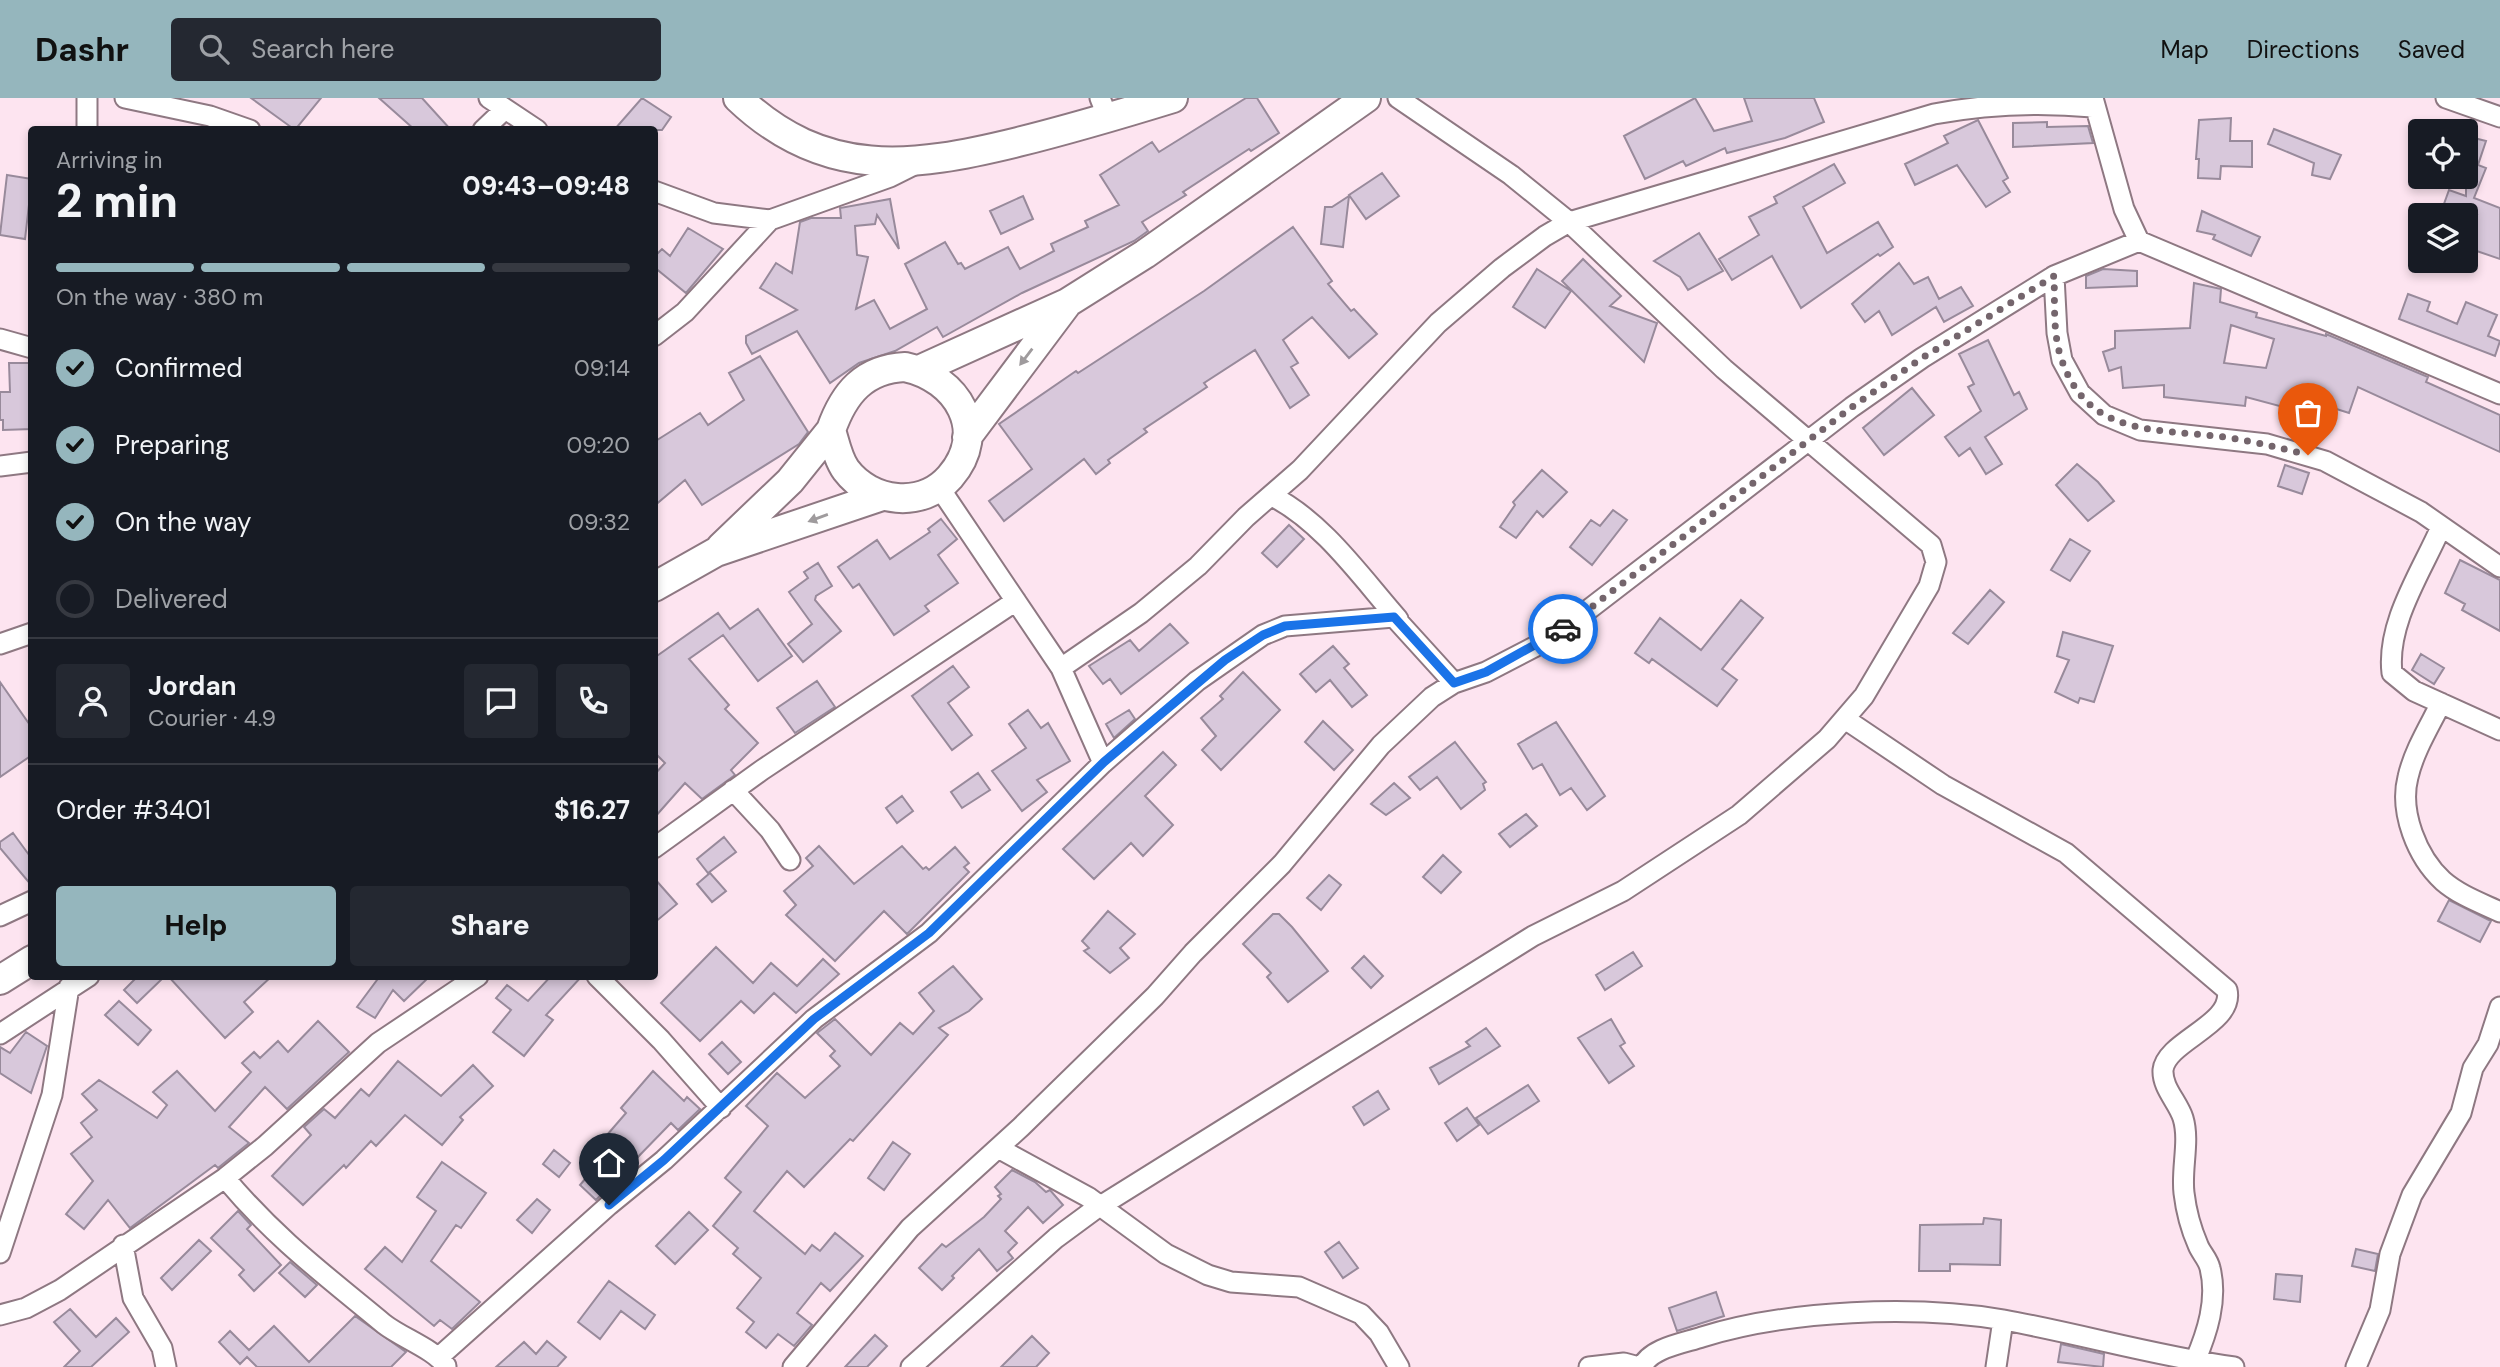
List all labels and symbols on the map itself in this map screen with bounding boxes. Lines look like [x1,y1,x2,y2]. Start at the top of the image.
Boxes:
one-way arrow [1019,348,1034,366]
pin [2278,383,2338,455]
one-way arrow [807,513,828,524]
courier [1528,594,1598,664]
pin [579,1133,639,1205]

